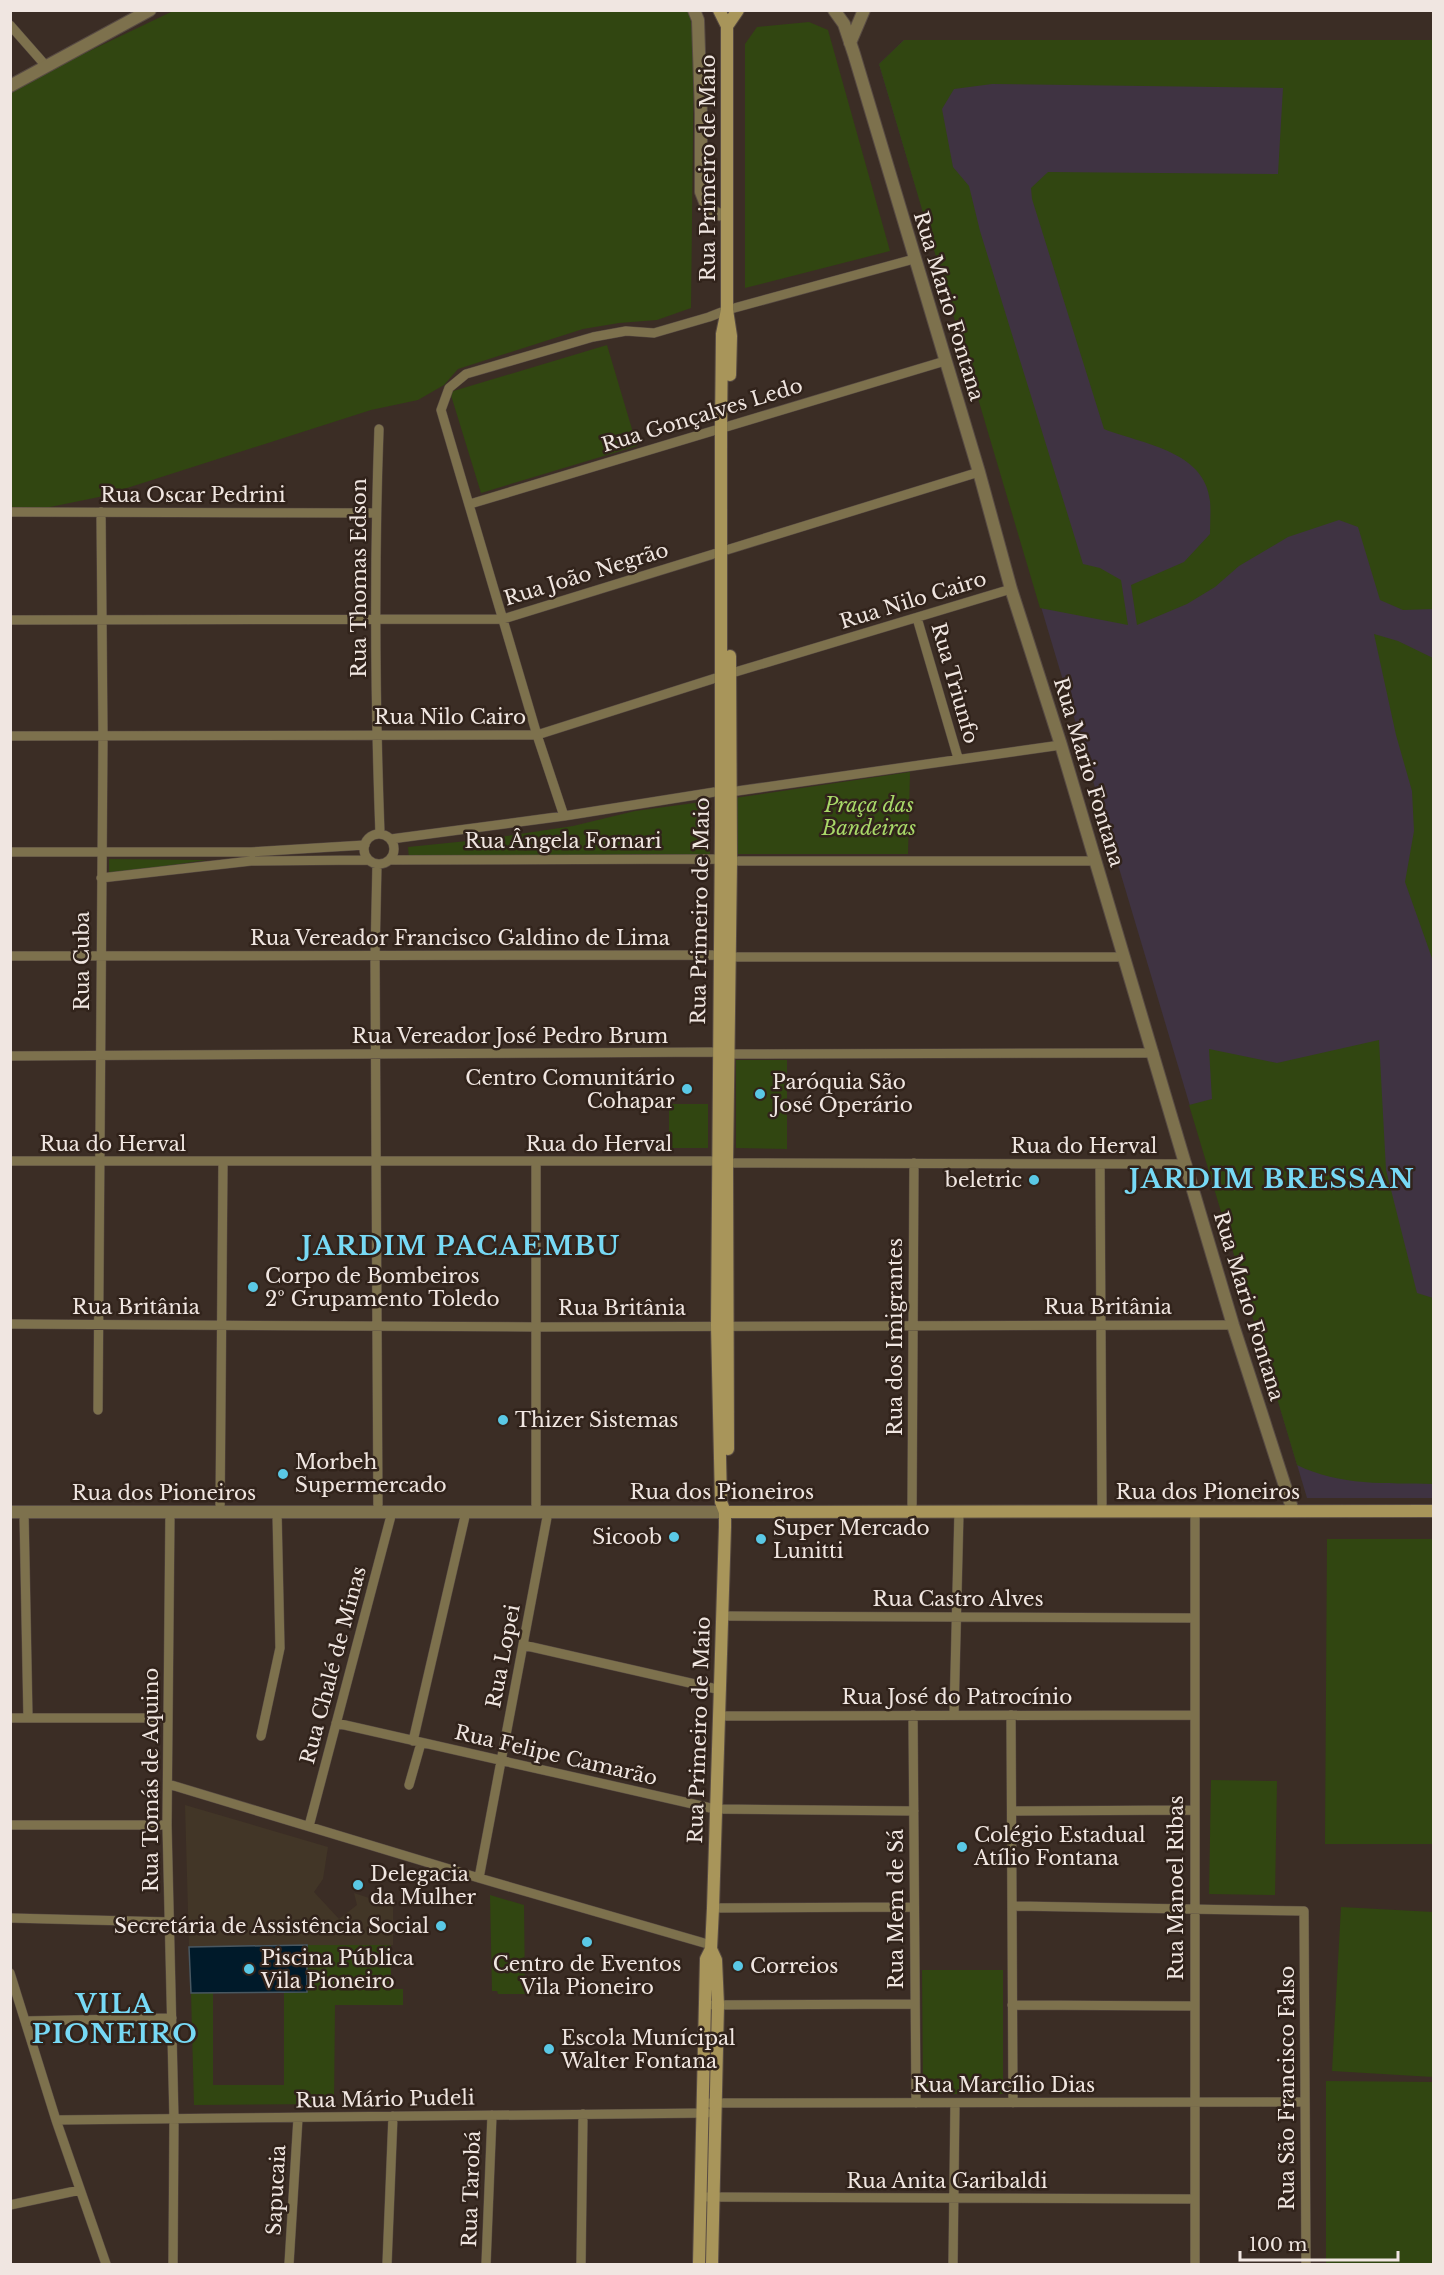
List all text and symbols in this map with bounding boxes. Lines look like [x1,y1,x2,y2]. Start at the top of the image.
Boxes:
street label: Rua Primeiro de Maio [696,54,720,282]
street label: Rua Mario Fontana [909,208,990,404]
street label: Rua Gonçalves Ledo [599,373,805,457]
street label: Rua Thomas Edson [347,478,371,678]
street label: Rua Oscar Pedrini [100,483,286,507]
street label: Rua João Negrão [501,538,671,610]
street label: Rua Nilo Cairo [837,566,989,634]
street label: Rua Triunfo [926,620,984,746]
street label: Rua Mario Fontana [1049,674,1130,870]
street label: Rua Nilo Cairo [374,705,526,729]
park label: Praça das Bandeiras [821,793,917,840]
street label: Rua Primeiro de Maio [686,797,714,1025]
street label: Rua Ângela Fornari [464,828,662,853]
street label: Rua Cuba [70,910,94,1011]
street label: Rua Vereador Francisco Galdino de Lima [250,926,671,950]
street label: Rua Vereador José Pedro Brum [352,1024,669,1048]
place label: Centro Comunitário Cohapar [465,1066,675,1113]
place label: Paróquia São José Operário [769,1070,913,1117]
marker: Centro Comunitário Cohapar [680,1082,694,1096]
marker: Paróquia São José Operário [753,1087,767,1101]
street label: Rua do Herval [40,1132,186,1156]
street label: Rua do Herval [526,1132,672,1156]
street label: Rua do Herval [1011,1134,1157,1158]
district label: JARDIM BRESSAN [1124,1163,1415,1195]
place label: beletric [944,1168,1022,1192]
marker: beletric [1027,1173,1041,1187]
street label: Rua Mario Fontana [1209,1208,1290,1404]
district label: JARDIM PACAEMBU [296,1230,621,1262]
street label: Rua dos Imigrantes [883,1238,907,1436]
place label: Corpo de Bombeiros 2º Grupamento Toledo [265,1264,500,1311]
marker: Corpo de Bombeiros 2º Grupamento Toledo [246,1280,260,1294]
street label: Rua Britânia [72,1295,201,1319]
street label: Rua Britânia [1044,1295,1173,1319]
street label: Rua Britânia [558,1296,687,1320]
place label: Thizer Sistemas [515,1408,678,1432]
marker: Thizer Sistemas [496,1413,510,1427]
place label: Morbeh Supermercado [295,1450,447,1497]
marker: Morbeh Supermercado [276,1467,290,1481]
street label: Rua dos Pioneiros [630,1480,814,1504]
street label: Rua dos Pioneiros [1116,1480,1300,1504]
street label: Rua dos Pioneiros [72,1481,256,1505]
place label: Super Mercado Lunitti [773,1516,930,1563]
place label: Sicoob [592,1525,662,1549]
marker: Sicoob [667,1530,681,1544]
marker: Super Mercado Lunitti [754,1532,768,1546]
street label: Rua Chalé de Minas [295,1564,371,1766]
street label: Rua Castro Alves [873,1587,1043,1611]
street label: Rua Lopei [481,1602,525,1710]
street label: Rua Primeiro de Maio [683,1616,715,1844]
street label: Rua Tomás de Aquino [139,1668,163,1892]
street label: Rua José do Patrocínio [842,1685,1072,1709]
street label: Rua Felipe Camarão [452,1720,660,1790]
street label: Rua Manoel Ribas [1164,1795,1188,1981]
place label: Colégio Estadual Atílio Fontana [973,1823,1145,1870]
street label: Rua Mem de Sá [884,1828,908,1989]
marker: Colégio Estadual Atílio Fontana [955,1840,969,1854]
place label: Delegacia da Mulher [370,1862,477,1909]
marker: Delegacia da Mulher [351,1878,365,1892]
place label: Secretária de Assistência Social [114,1914,429,1938]
marker: Secretária de Assistência Social [434,1919,448,1933]
marker: Centro de Eventos Vila Pioneiro [580,1935,594,1949]
place label: Piscina Pública Vila Pioneiro [260,1946,415,1993]
place label: Centro de Eventos Vila Pioneiro [493,1952,681,1999]
place label: Correios [750,1954,838,1978]
marker: Correios [731,1959,745,1973]
marker: Piscina Pública Vila Pioneiro [242,1962,256,1976]
street label: Rua São Francisco Falso [1275,1966,1299,2210]
district label: VILA PIONEIRO [32,1988,198,2050]
place label: Escola Munícipal Walter Fontana [560,2026,736,2073]
marker: Escola Munícipal Walter Fontana [542,2042,556,2056]
street label: Rua Marcílio Dias [913,2073,1095,2097]
street label: Rua Mário Pudeli [295,2085,475,2113]
street label: Rua Tarobá [457,2129,485,2248]
street label: Sapucaia [262,2143,290,2236]
street label: Rua Anita Garibaldi [847,2169,1048,2193]
scale bar [1240,2224,1398,2262]
text: 100 m [1249,2234,1307,2256]

